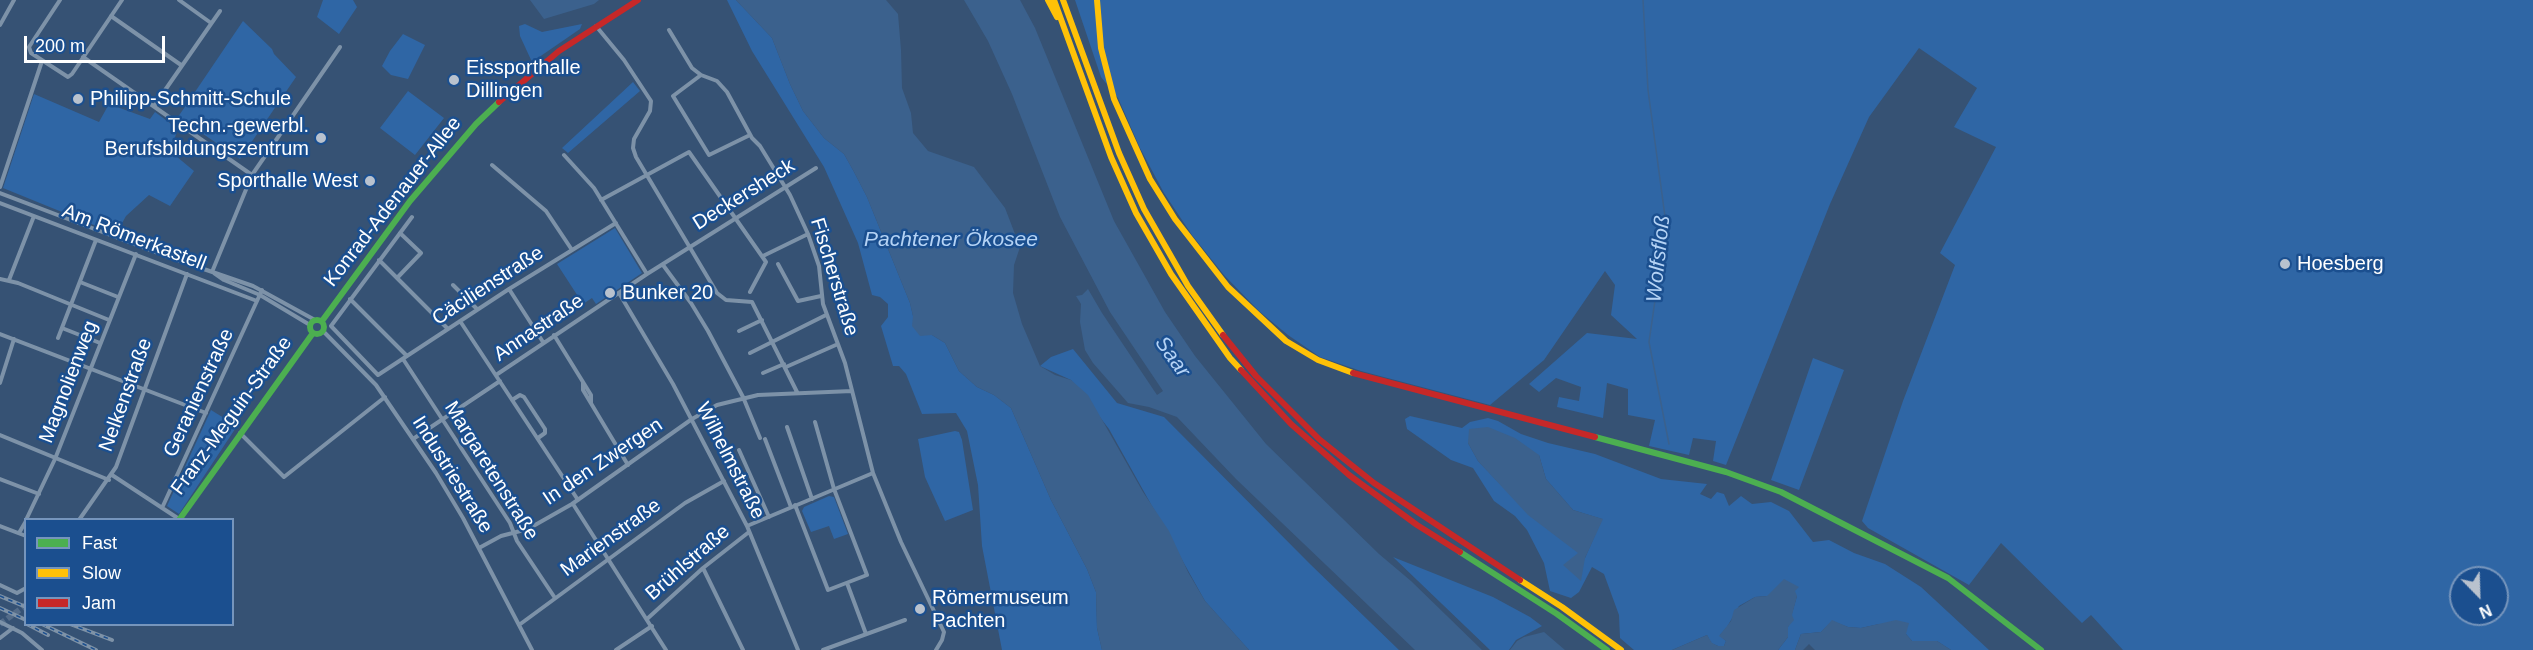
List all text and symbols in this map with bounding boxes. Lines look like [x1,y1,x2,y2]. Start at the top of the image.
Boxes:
scale bar [27,24,168,62]
text: 200 m [35,36,85,56]
place label: Eissporthalle Dillingen [466,56,581,103]
marker: Eissporthalle Dillingen [447,73,461,87]
place label: Philipp-Schmitt-Schule [90,87,291,111]
marker: Philipp-Schmitt-Schule [71,92,85,106]
street label: Konrad-Adenauer-Allee [319,112,467,292]
place label: Techn.-gewerbl. Berufsbildungszentrum [104,114,309,161]
marker: Techn.-gewerbl. Berufsbildungszentrum [314,131,328,145]
street label: Deckersheck [689,154,799,236]
place label: Sporthalle West [217,169,358,193]
marker: Sporthalle West [363,174,377,188]
street label: Am Römerkastell [59,200,209,276]
water label: Wolfsfloß [1642,214,1676,304]
street label: Fischerstraße [805,215,863,339]
water label: Pachtener Ökosee [864,227,1038,253]
street label: Cäcilienstraße [428,241,548,331]
place label: Hoesberg [2297,252,2384,276]
marker: Hoesberg [2278,257,2292,271]
place label: Bunker 20 [622,281,713,305]
marker: Bunker 20 [603,286,617,300]
street label: Annastraße [489,289,589,367]
street label: Magnolienweg [35,317,103,447]
street label: Geranienstraße [159,325,239,461]
street label: Franz-Meguin-Straße [166,332,298,500]
water label: Saar [1149,332,1195,382]
street label: Nelkenstraße [94,335,158,455]
street label: Margaretenstraße [439,397,543,545]
street label: Wilhelmstraße [690,399,770,523]
street label: Industriestraße [406,412,498,538]
street label: In den Zwergen [539,413,667,511]
street label: Marienstraße [556,494,666,582]
legend [24,518,234,626]
street label: Brühlstraße [641,520,735,606]
text: Fast [82,533,117,553]
text: Slow [82,563,121,583]
north arrow [2449,566,2509,626]
place label: Römermuseum Pachten [932,586,1069,633]
text: Jam [82,593,116,613]
text: N [2477,601,2494,621]
marker: Römermuseum Pachten [913,602,927,616]

